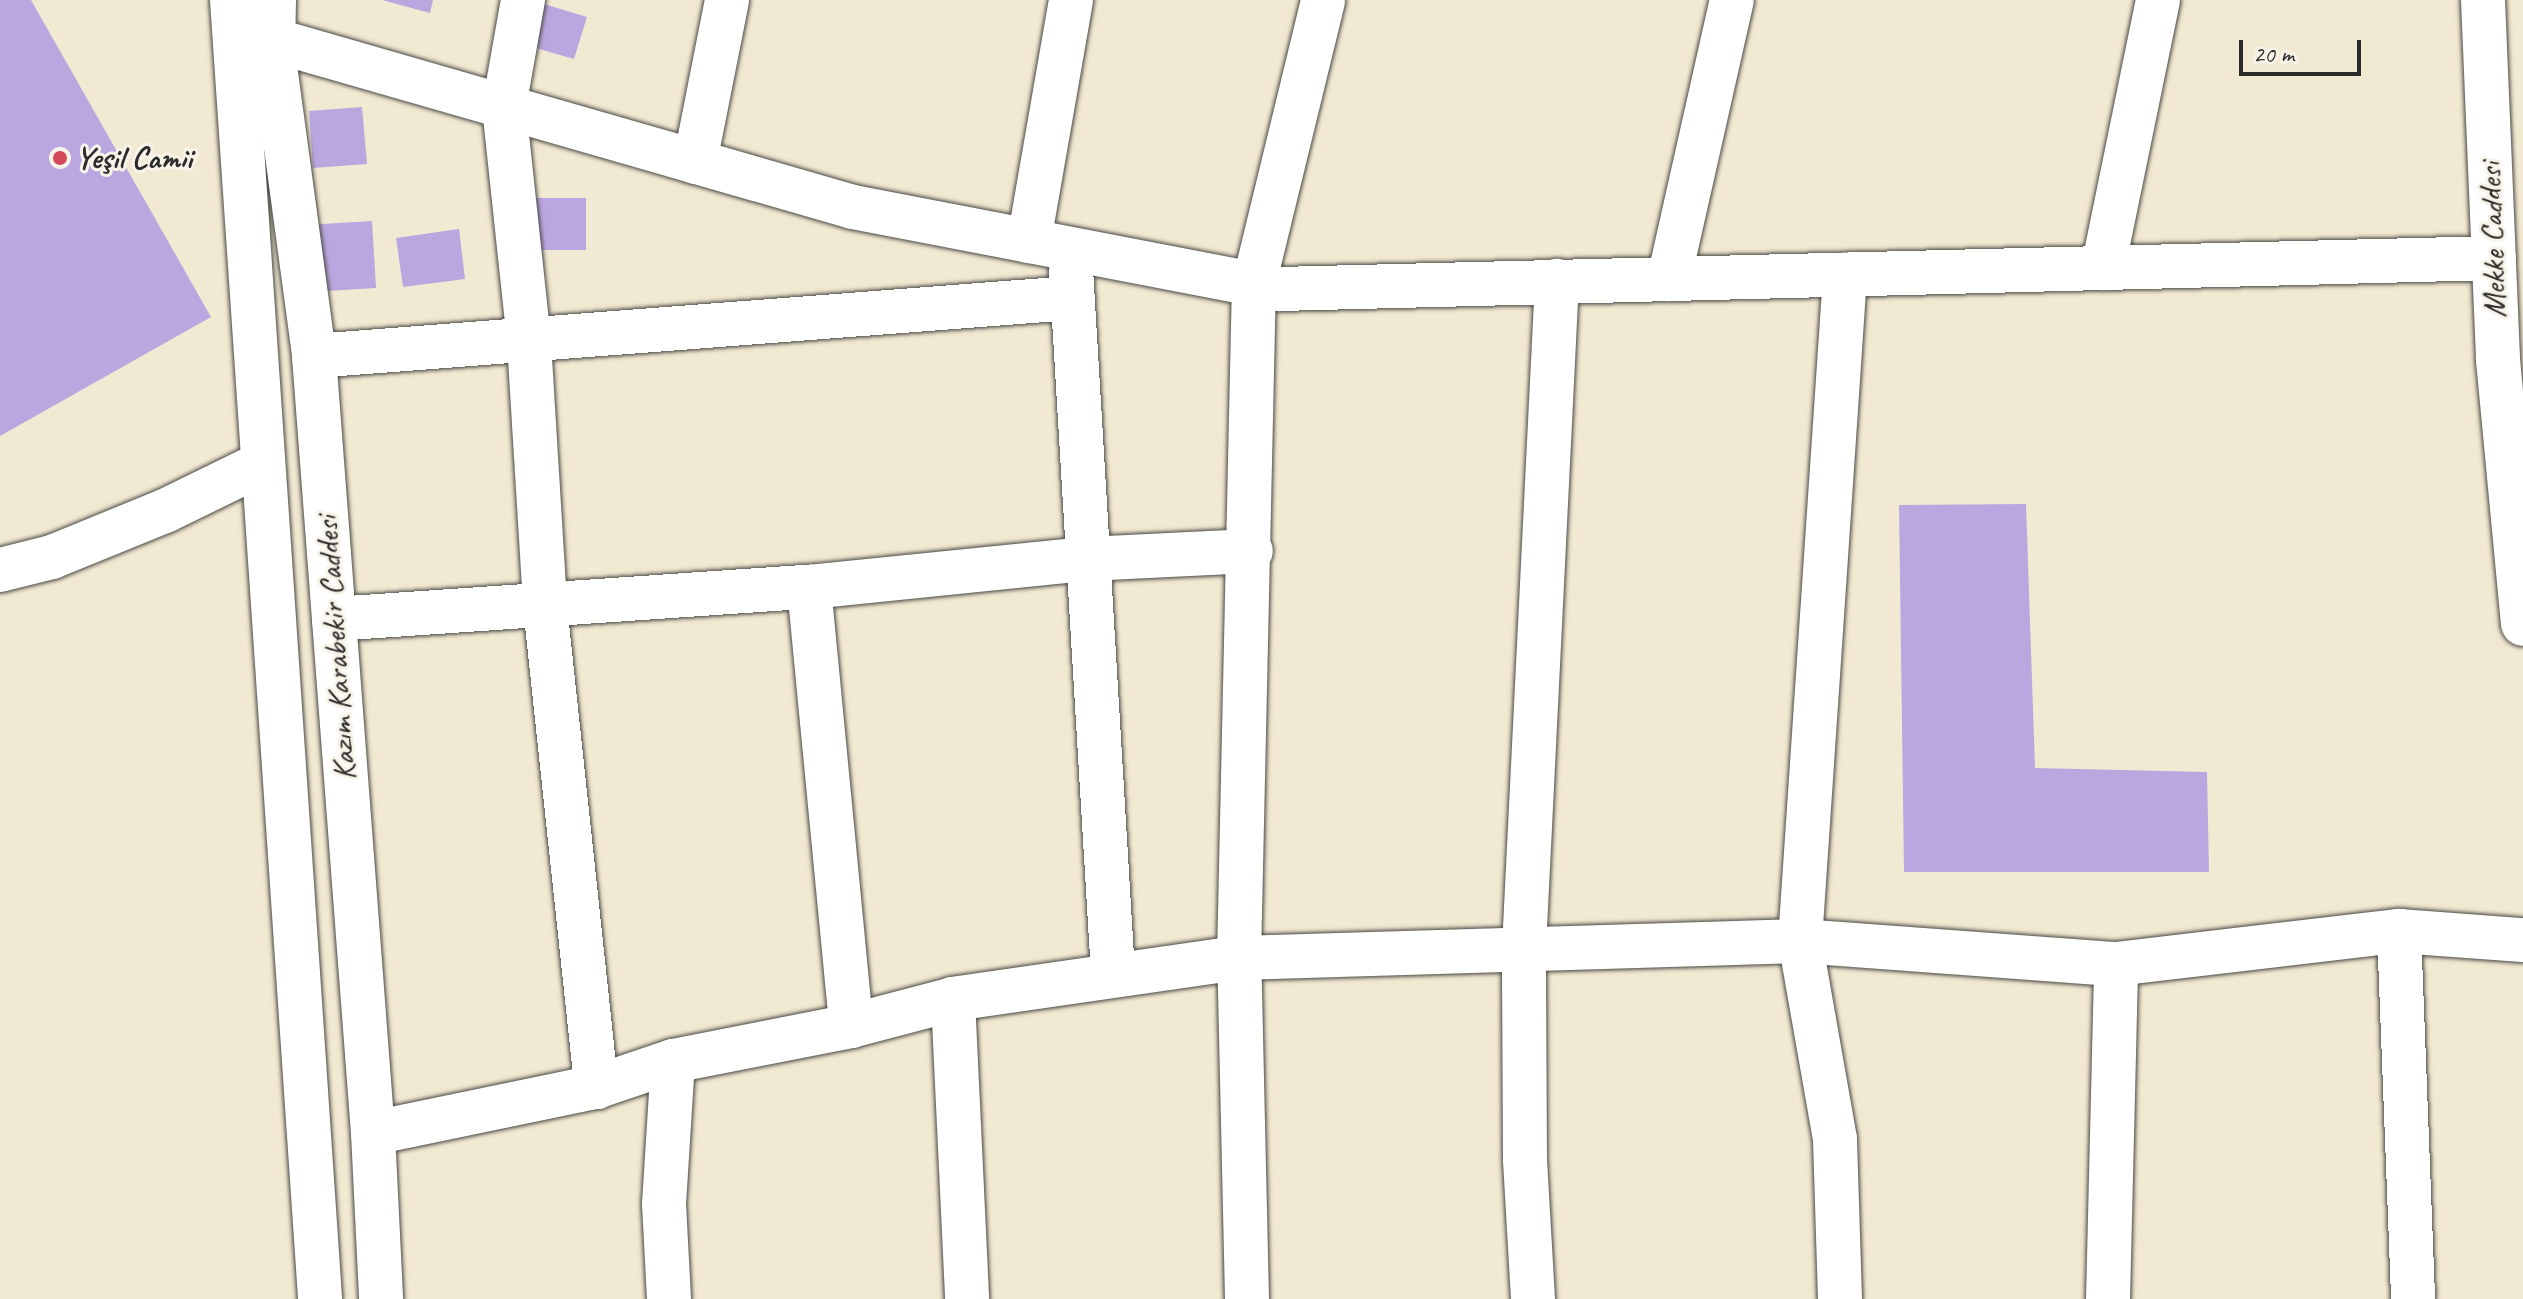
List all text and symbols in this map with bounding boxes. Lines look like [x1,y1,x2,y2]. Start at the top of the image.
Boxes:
scale bar [2243,24,2365,74]
text: 20 m [2253,39,2294,69]
place label: Yeşil Camii [76,139,192,177]
marker: Yeşil Camii [51,149,69,167]
street label: Mekke Caddesi [2471,161,2515,319]
street label: Kazım Karabekir Caddesi [308,514,364,782]

